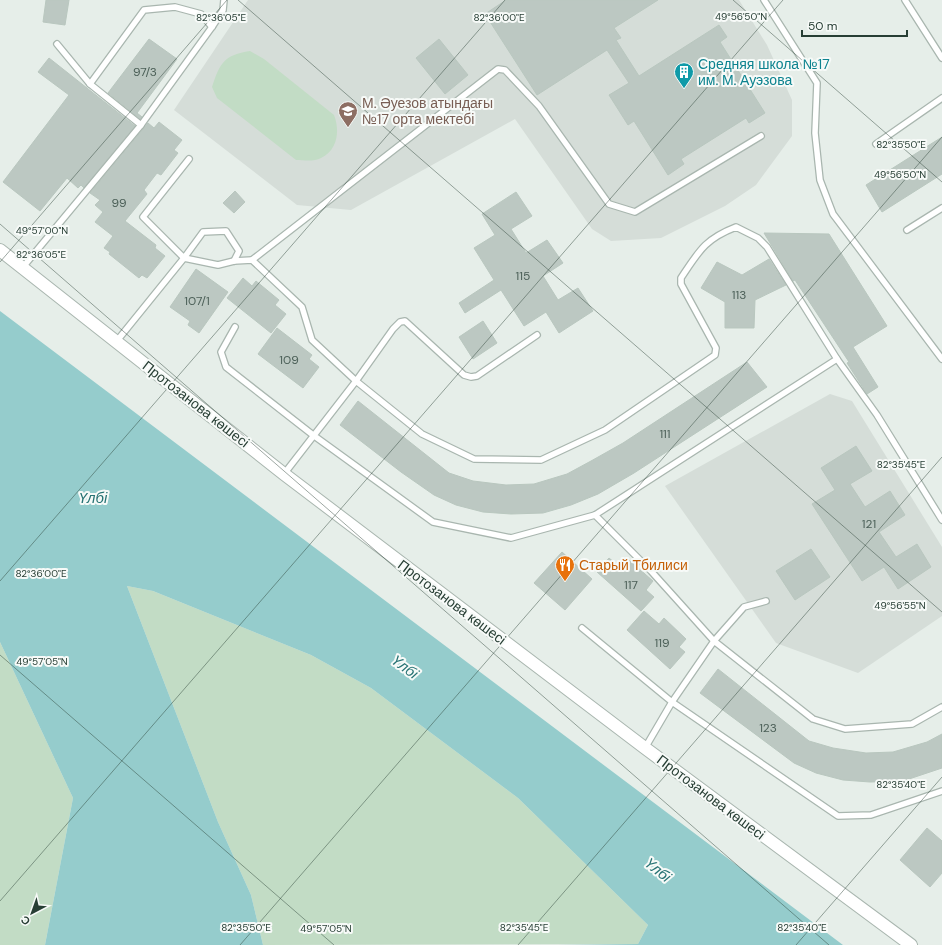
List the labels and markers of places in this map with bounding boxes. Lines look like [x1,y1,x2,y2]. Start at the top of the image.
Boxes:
place label: Средняя школа №17 им. М. Ауэзова [698,55,830,89]
building icon: Средняя школа №17 им. М. Ауэзова [673,61,695,89]
place label: М. Әуезов атындағы №17 орта мектебі [362,94,493,128]
school or university icon: М. Әуезов атындағы №17 орта мектебі [337,100,359,128]
restaurant icon: Старый Тбилиси [554,554,576,582]
place label: Старый Тбилиси [579,556,688,574]

